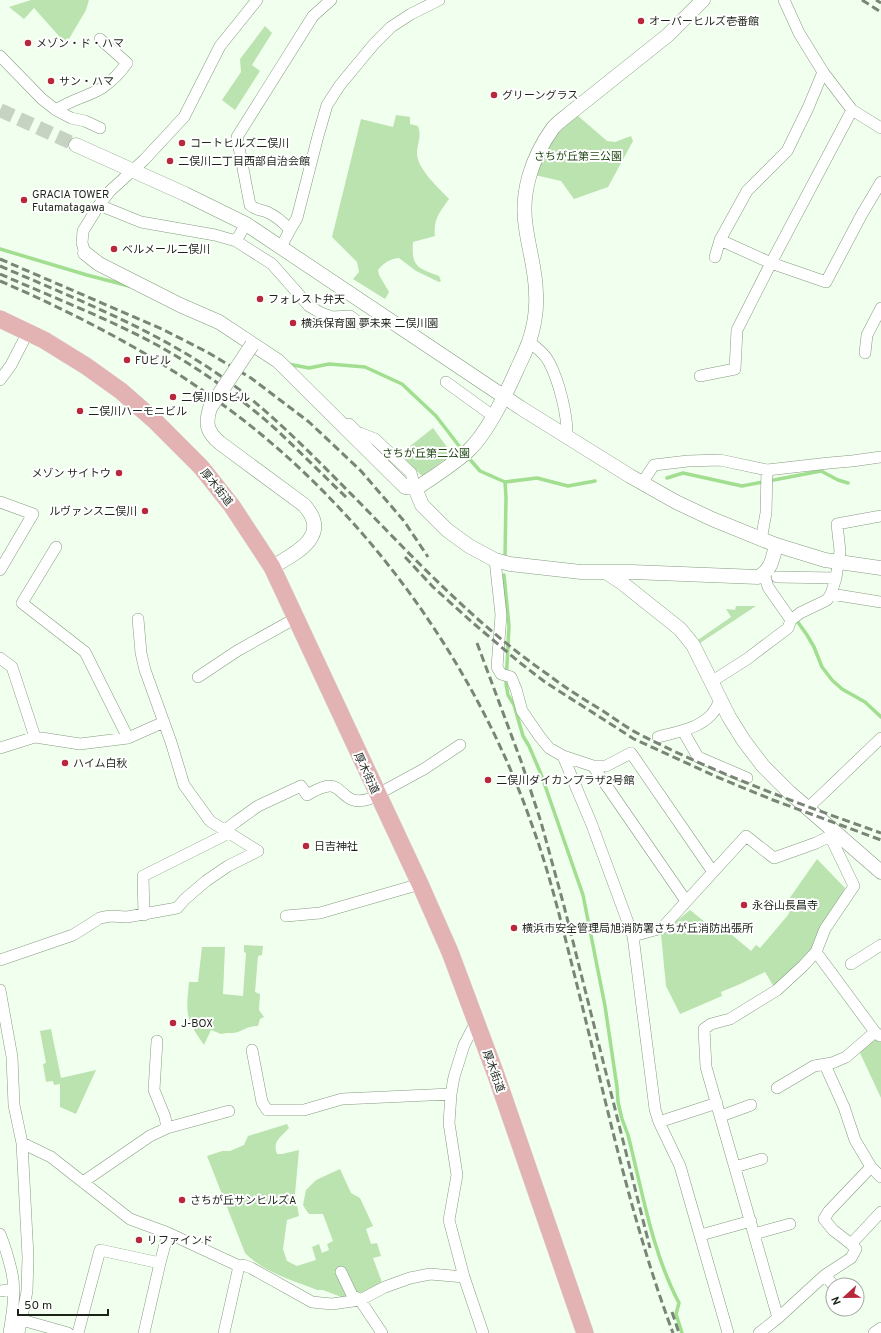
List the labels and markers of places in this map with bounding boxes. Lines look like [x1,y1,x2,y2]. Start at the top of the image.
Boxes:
place label: オーバーヒルズ壱番館 [649,15,759,29]
marker: オーバーヒルズ壱番館 [636,16,646,26]
place label: メゾン・ド・ハマ [36,37,124,51]
marker: メゾン・ド・ハマ [23,38,33,48]
place label: サン・ハマ [59,75,114,89]
marker: サン・ハマ [46,76,56,86]
place label: グリーングラス [502,89,578,103]
marker: グリーングラス [489,90,499,100]
place label: コートヒルズ二俣川 [190,137,289,151]
marker: コートヒルズ二俣川 [177,138,187,148]
place label: 二俣川二丁目西部自治会館 [178,155,310,169]
marker: 二俣川二丁目西部自治会館 [165,156,175,166]
place label: GRACIA TOWER Futamatagawa [32,188,109,215]
marker: GRACIA TOWER Futamatagawa [19,195,29,205]
place label: ベルメール二俣川 [122,243,210,257]
marker: ベルメール二俣川 [109,244,119,254]
place label: フォレスト弁天 [268,293,345,307]
marker: フォレスト弁天 [255,294,265,304]
place label: 横浜保育園 夢未来 二俣川園 [301,317,438,331]
marker: 横浜保育園 夢未来 二俣川園 [288,318,298,328]
place label: FUビル [135,354,171,368]
marker: FUビル [122,355,132,365]
place label: 二俣川DSビル [181,391,250,405]
marker: 二俣川DSビル [168,392,178,402]
place label: 二俣川ハーモニビル [88,405,187,419]
marker: 二俣川ハーモニビル [75,406,85,416]
place label: メゾン サイトウ [31,467,111,481]
marker: メゾン サイトウ [114,468,124,478]
place label: ルヴァンス二俣川 [49,505,137,519]
marker: ルヴァンス二俣川 [140,506,150,516]
place label: ハイム白秋 [73,757,128,771]
marker: ハイム白秋 [60,758,70,768]
place label: 二俣川ダイカンプラザ2号館 [496,774,634,788]
marker: 二俣川ダイカンプラザ2号館 [483,775,493,785]
place label: 日吉神社 [314,840,358,854]
marker: 日吉神社 [301,841,311,851]
place label: 永谷山長昌寺 [752,899,818,913]
marker: 永谷山長昌寺 [739,900,749,910]
place label: 横浜市安全管理局旭消防署さちが丘消防出張所 [522,922,754,936]
marker: 横浜市安全管理局旭消防署さちが丘消防出張所 [509,923,519,933]
place label: J-BOX [181,1017,213,1031]
marker: J-BOX [168,1018,178,1028]
place label: さちが丘サンヒルズA [190,1194,296,1208]
marker: さちが丘サンヒルズA [177,1195,187,1205]
place label: リファインド [147,1234,213,1248]
marker: リファインド [134,1235,144,1245]

